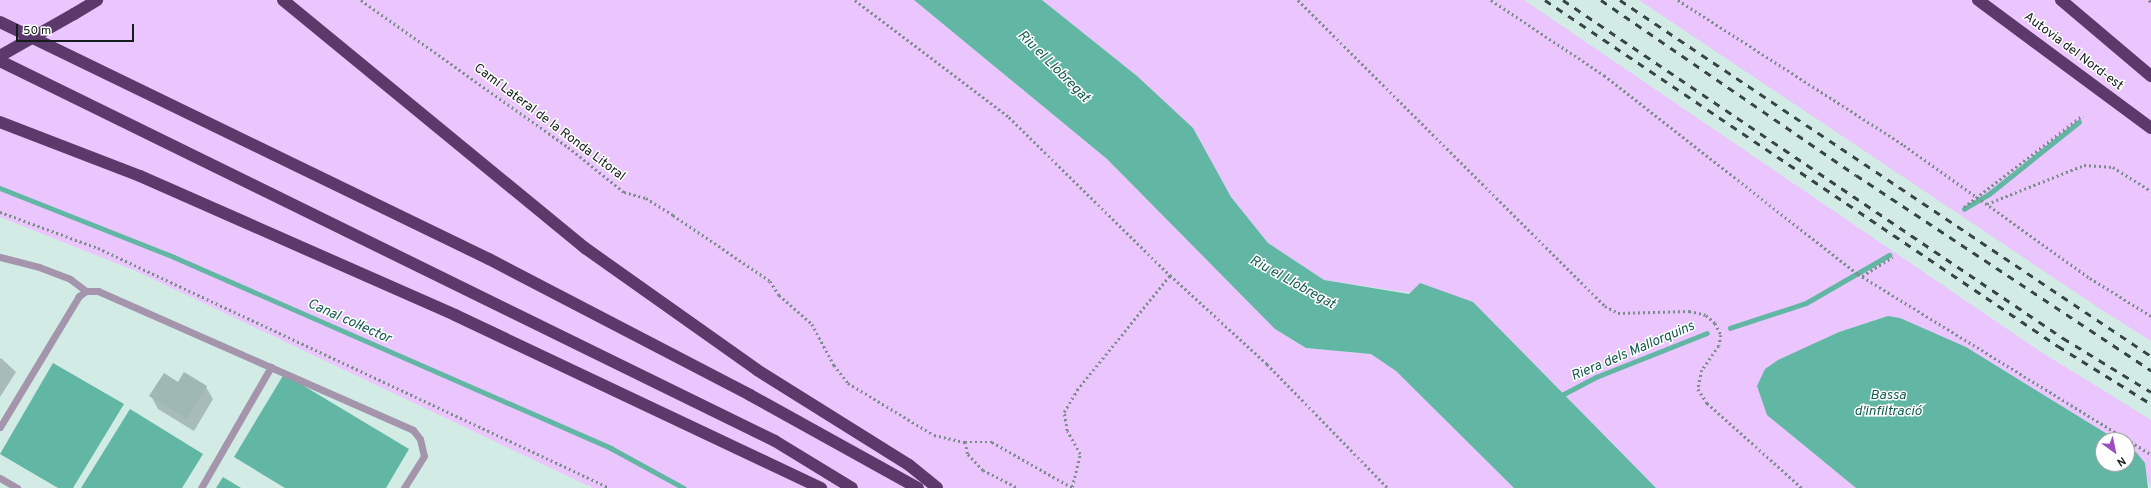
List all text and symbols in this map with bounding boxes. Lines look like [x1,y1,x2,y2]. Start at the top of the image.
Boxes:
street label: Autovia del Nord-est [2020,10,2126,94]
scale bar [18,16,136,42]
text: 50 m [23,23,51,39]
water label: Riu el Llobregat [1013,27,1093,107]
street label: Camí Lateral de la Ronda Litoral [470,61,628,185]
water label: Riu el Llobregat [1246,253,1338,313]
water label: Canal col·lector [304,296,394,348]
water label: Riera dels Mallorquins [1569,318,1697,386]
water label: Bassa d'infiltració [1854,388,1922,420]
north arrow [2095,432,2135,472]
text: N [2114,453,2128,469]

